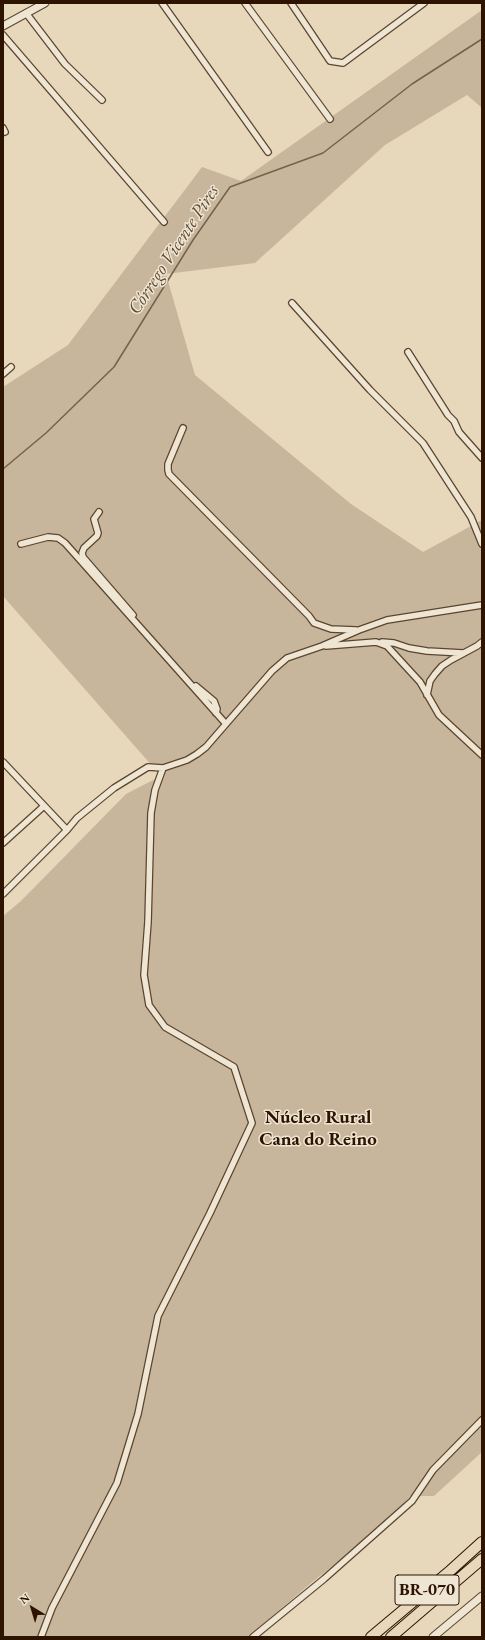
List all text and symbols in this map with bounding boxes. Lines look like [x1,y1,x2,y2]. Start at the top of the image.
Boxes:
water label: Córrego Vicente Pires [124,181,224,319]
district label: Núcleo Rural Cana do Reino [259,1107,377,1151]
road number: BR-070 [395,1575,459,1605]
north arrow [12,1588,52,1628]
text: N [17,1590,32,1607]

